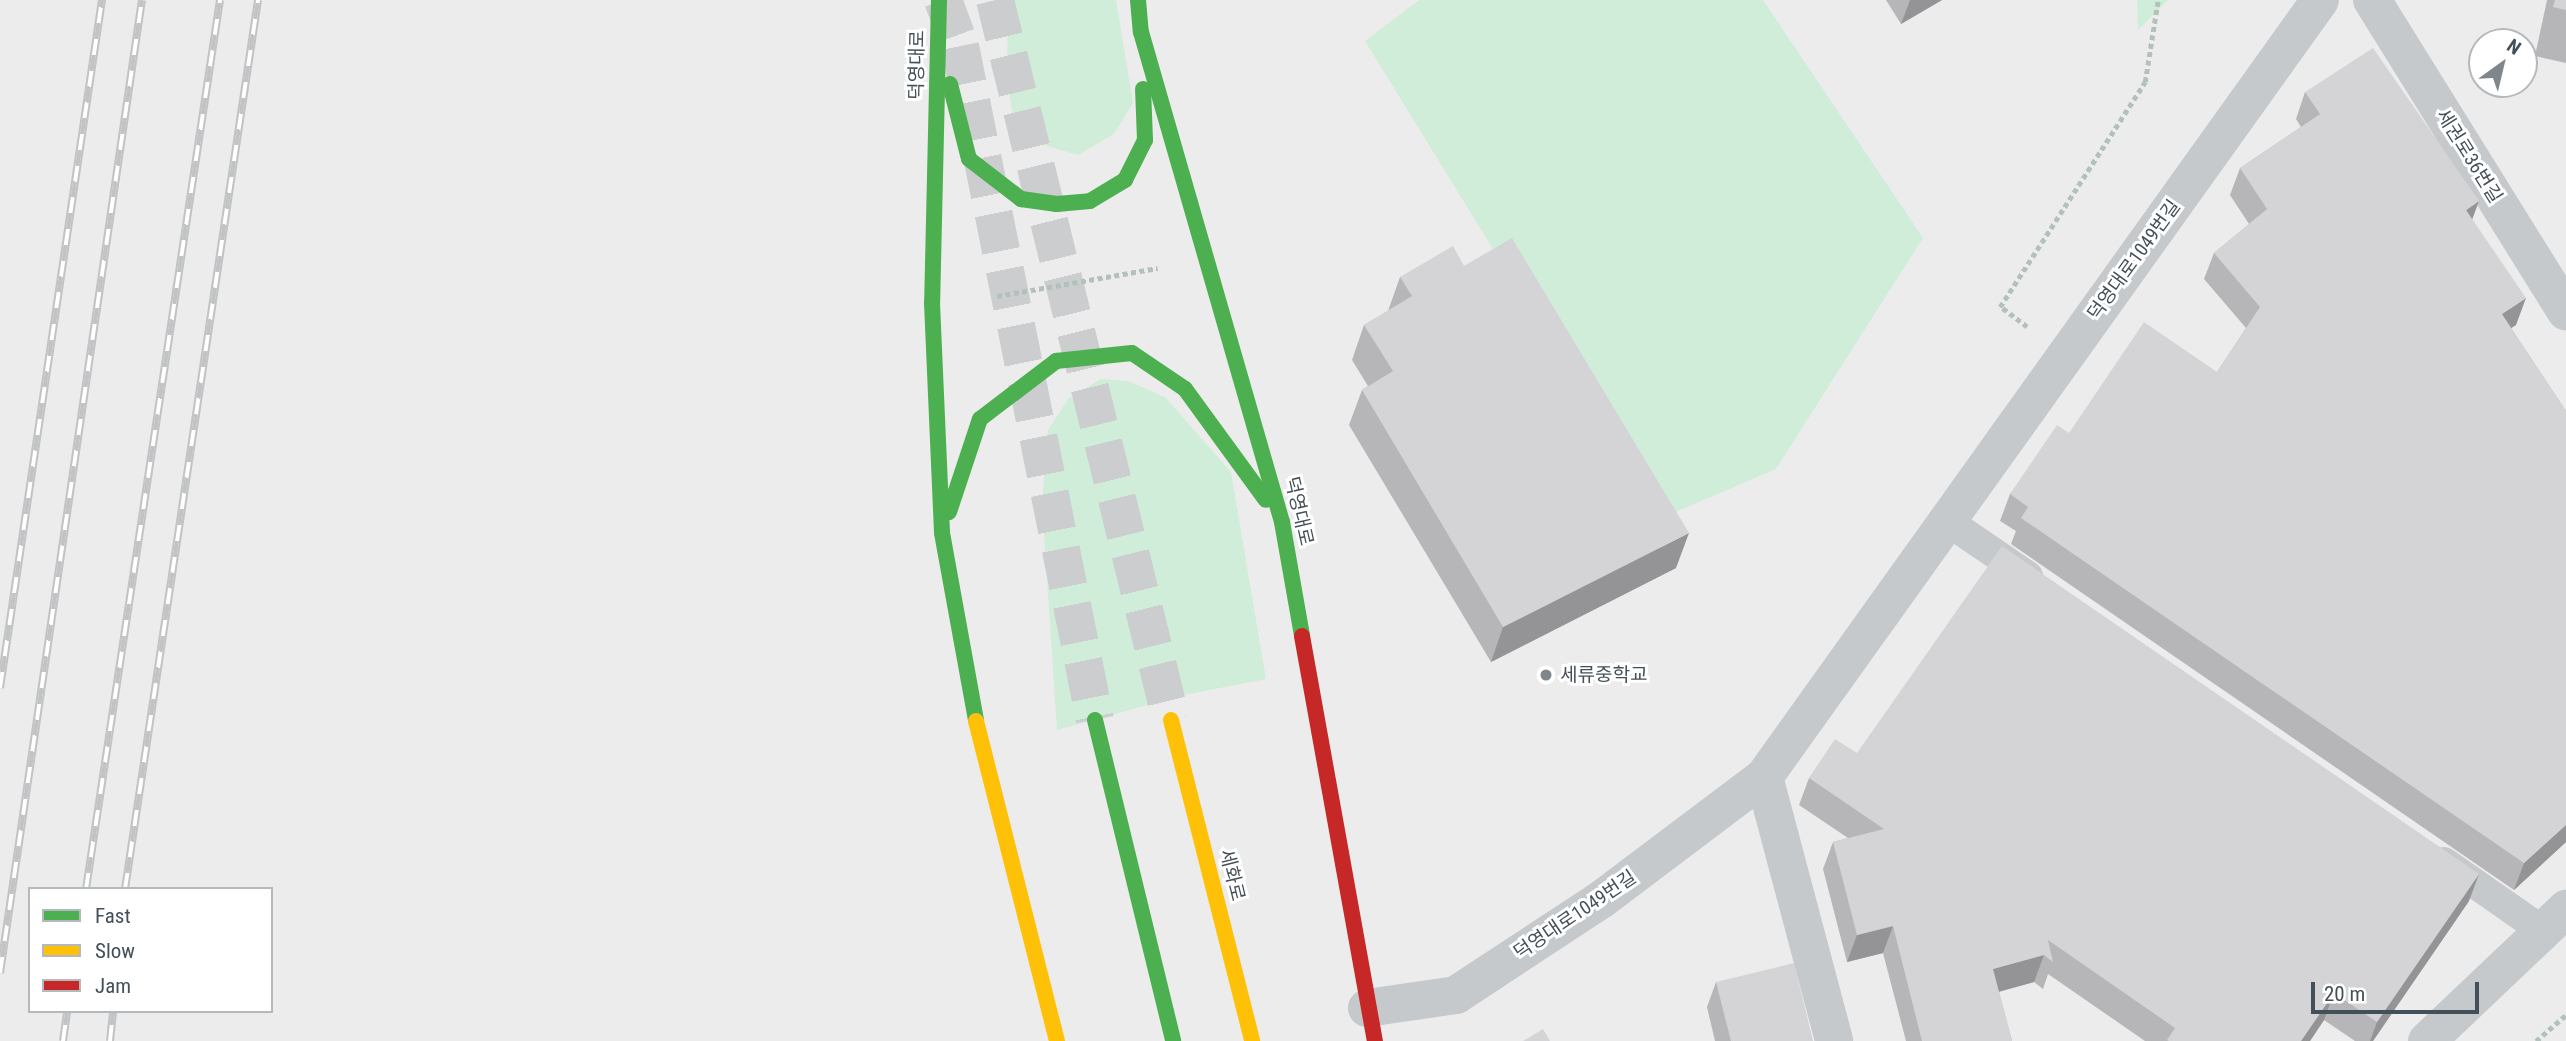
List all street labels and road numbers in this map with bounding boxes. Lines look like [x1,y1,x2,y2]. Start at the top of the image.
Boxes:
street label: 덕영대로 [905,30,929,100]
street label: 세권로36번길 [2431,105,2507,207]
street label: 덕영대로1049번길 [2083,196,2185,324]
street label: 덕영대로 [1280,474,1318,548]
street label: 세화로 [1215,847,1249,903]
street label: 덕영대로1049번길 [1510,866,1640,964]

